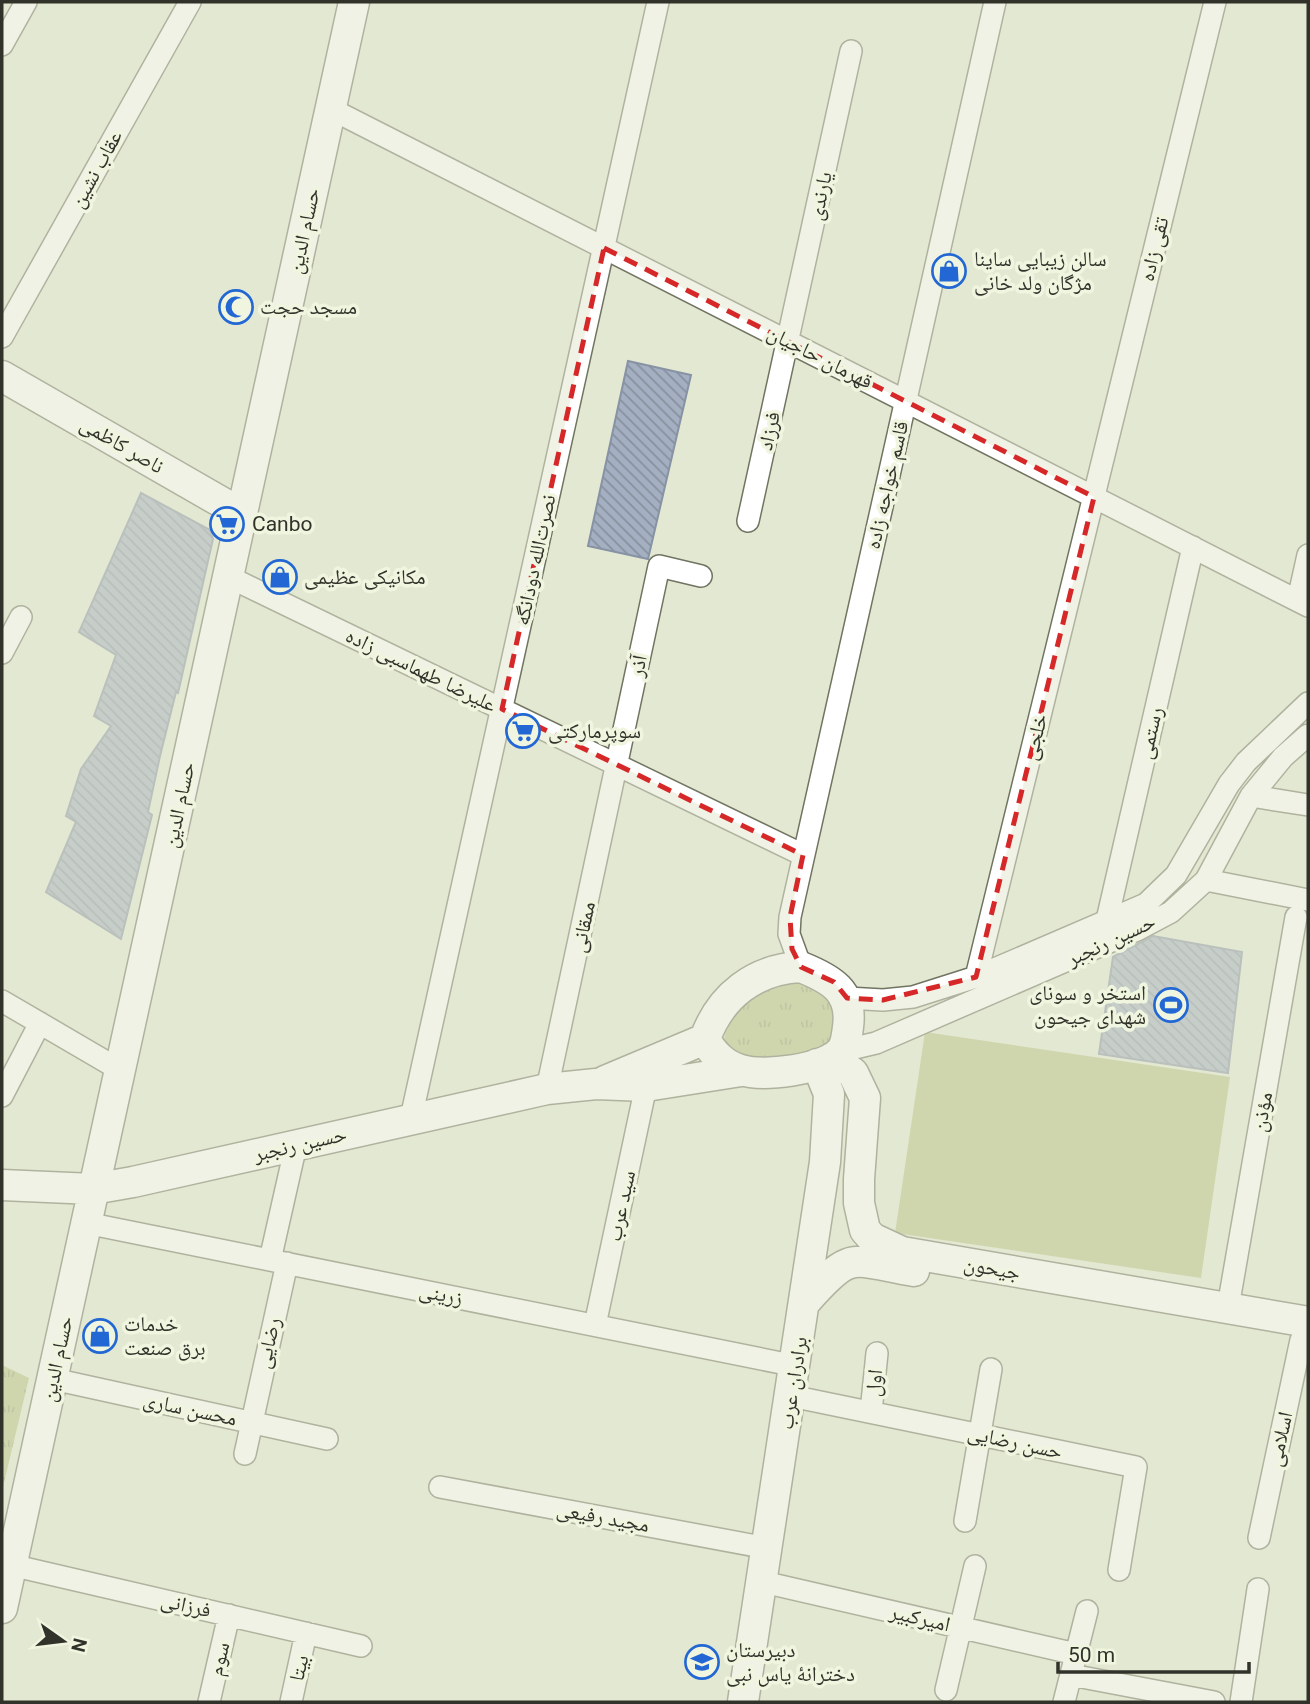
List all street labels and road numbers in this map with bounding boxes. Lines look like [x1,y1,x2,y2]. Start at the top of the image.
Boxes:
street label: عقاب نشین [65,126,128,212]
street label: یارندی [803,169,837,223]
street label: حسام الدین [283,186,327,276]
street label: تقی زاده [1134,214,1175,284]
street label: قهرمان حاجیان [763,320,877,394]
street label: فرزاد [753,409,785,453]
street label: ناصر کاظمی [76,412,168,479]
street label: قاسم خواجه زاده [861,419,915,552]
street label: نصرت‌الله دودانگه [509,492,561,628]
street label: علیرضا طهماسبی زاده [341,623,501,718]
street label: آذر [624,652,652,680]
street label: رستمی [1132,705,1169,762]
street label: خلجی [1018,711,1053,763]
street label: حسام الدین [158,760,202,850]
street label: ممقانی [566,899,601,955]
street label: حسین رنجبر [1062,909,1159,972]
street label: مؤذن [1247,1090,1277,1134]
street label: حسین رنجبر [250,1122,349,1168]
street label: سید عرب [602,1168,640,1244]
street label: جیحون [962,1251,1022,1285]
street label: زرینی [417,1278,465,1311]
street label: حسام الدین [36,1314,80,1404]
street label: رضایی [251,1315,286,1371]
street label: برادران عرب [774,1335,812,1431]
street label: اول [861,1368,887,1398]
street label: محسن ساری [141,1387,239,1432]
street label: اسلامی [1262,1409,1299,1469]
street label: حسن رضایی [965,1420,1065,1465]
street label: مجید رفیعی [555,1497,651,1538]
street label: فرزانی [158,1588,213,1623]
street label: امیرکبیر [886,1599,953,1637]
street label: سوم [203,1640,236,1679]
street label: بیتا [284,1653,314,1683]

